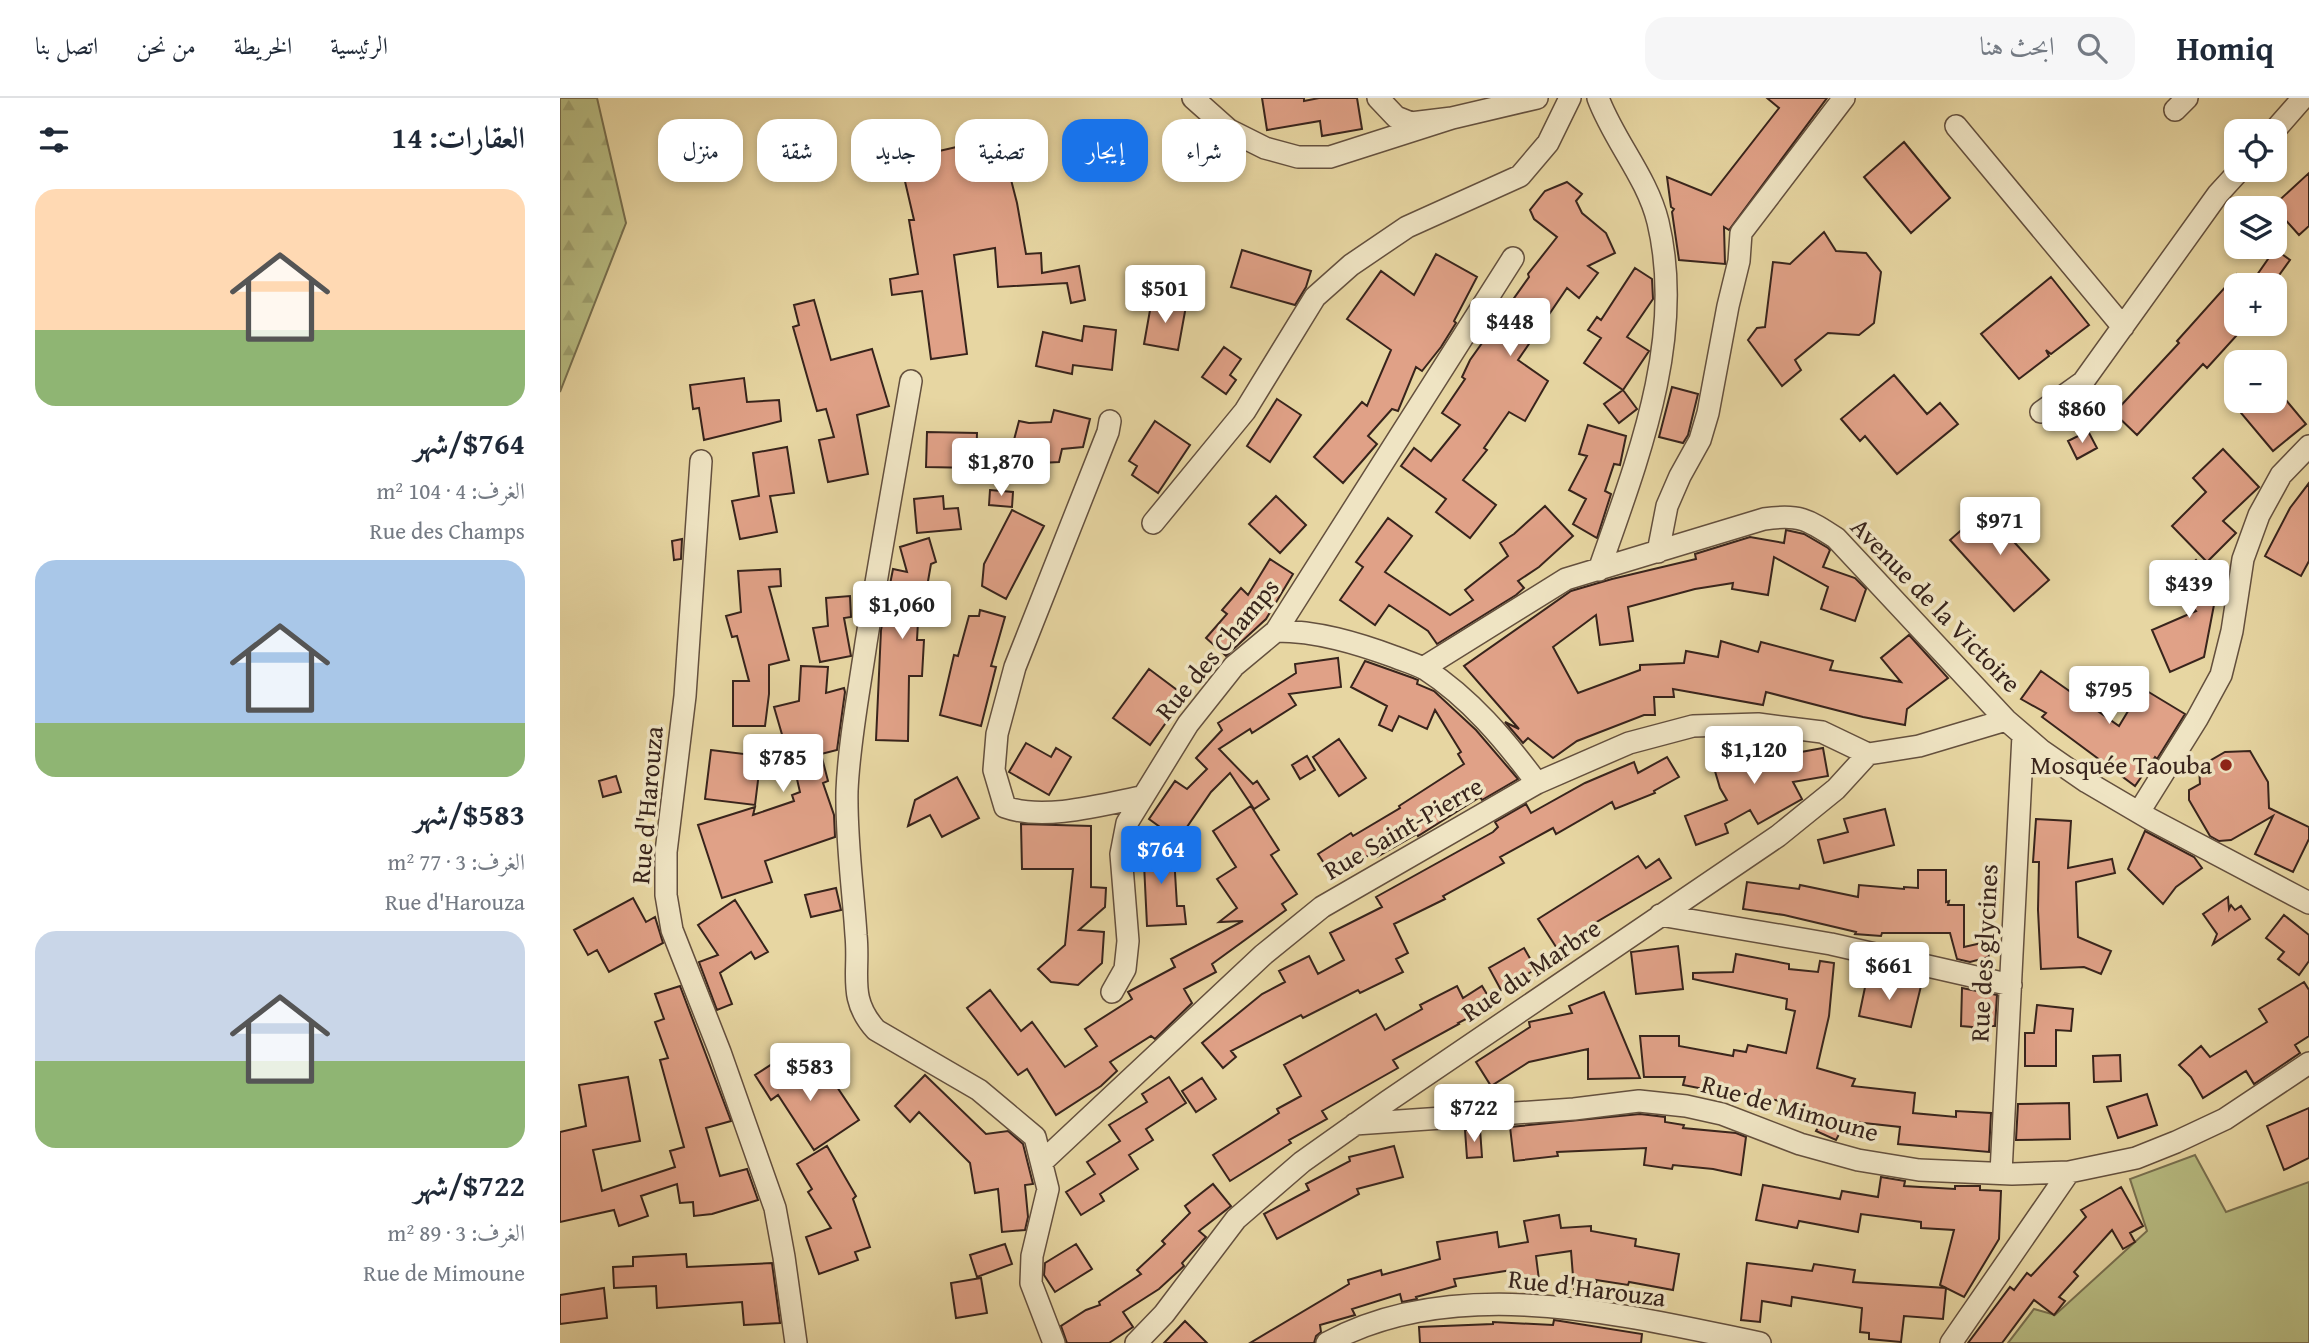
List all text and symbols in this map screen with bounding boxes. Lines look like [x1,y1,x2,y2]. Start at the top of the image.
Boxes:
search box [1645,17,2135,80]
text: Homiq [2177,24,2274,72]
text: ابحث هنا [1980,26,2055,65]
text: اتصل بنا [35,28,98,63]
text: من نحن [136,28,196,63]
text: الخريطة [234,28,292,63]
text: الرئيسية [330,28,388,63]
icon: search [2073,29,2111,67]
text: العقارات: 14 [392,115,525,159]
chip: منزل [658,119,743,182]
chip: شقة [757,119,837,182]
chip: جديد [851,119,941,182]
chip: تصفية [955,119,1048,182]
chip: إيجار [1062,119,1148,182]
chip: شراء [1162,119,1246,182]
map controls [2224,119,2287,413]
button: locate [2224,119,2287,182]
icon: filters [35,121,73,159]
button: layers [2224,196,2287,259]
icon: home [217,234,343,360]
pin: $501 [1124,266,1206,325]
text: $501 [1141,271,1189,304]
button: + [2224,273,2287,336]
pin: $448 [1469,299,1551,358]
text: $448 [1486,304,1534,337]
button: − [2224,350,2287,413]
pin: $860 [2041,386,2123,445]
text: $860 [2058,391,2106,424]
text: $764/شهر [414,421,525,465]
pin: $1,870 [944,438,1058,498]
text: $1,870 [968,444,1034,477]
text: الغرف: 4 · 104 m² [377,474,525,507]
pin: $971 [1959,498,2041,557]
text: $971 [1976,503,2024,536]
street label: Avenue de la Victoire [1842,508,2031,701]
text: Rue des Champs [370,514,525,547]
pin: $439 [2148,560,2230,620]
text: $439 [2165,566,2213,599]
street label: Rue des Champs [1145,569,1288,729]
pin: $1,060 [845,582,959,641]
text: $1,060 [869,587,935,620]
icon: home [217,605,343,731]
pin: $795 [2068,666,2150,726]
text: $795 [2085,672,2133,705]
street label: Rue d'Harouza [620,724,673,886]
pin: $1,120 [1697,726,1811,786]
text: $1,120 [1721,732,1787,765]
pin: $785 [742,734,824,794]
text: $785 [759,740,807,773]
place label: Mosquée Taouba [2030,745,2213,784]
marker: Mosquée Taouba [2218,757,2234,773]
street label: Rue Saint-Pierre [1316,766,1490,889]
text: $583/شهر [414,792,525,836]
pin: $764 [1120,826,1202,886]
text: $764 [1137,832,1185,865]
text: الغرف: 3 · 77 m² [388,845,525,878]
street label: Rue des glycines [1959,863,2008,1043]
text: Rue d'Harouza [385,885,525,918]
street label: Rue du Marbre [1453,908,1608,1031]
pin: $661 [1848,942,1930,1002]
text: $661 [1865,948,1913,981]
icon: home [217,976,343,1102]
pin: $583 [769,1044,851,1103]
text: $583 [786,1049,834,1082]
street label: Rue de Mimoune [1697,1064,1883,1151]
pin: $722 [1433,1084,1515,1144]
text: $722 [1450,1090,1498,1123]
text: $722/شهر [414,1163,525,1207]
text: الغرف: 3 · 89 m² [388,1216,525,1249]
text: Rue de Mimoune [363,1256,525,1289]
street label: Rue d'Harouza [1506,1258,1669,1317]

